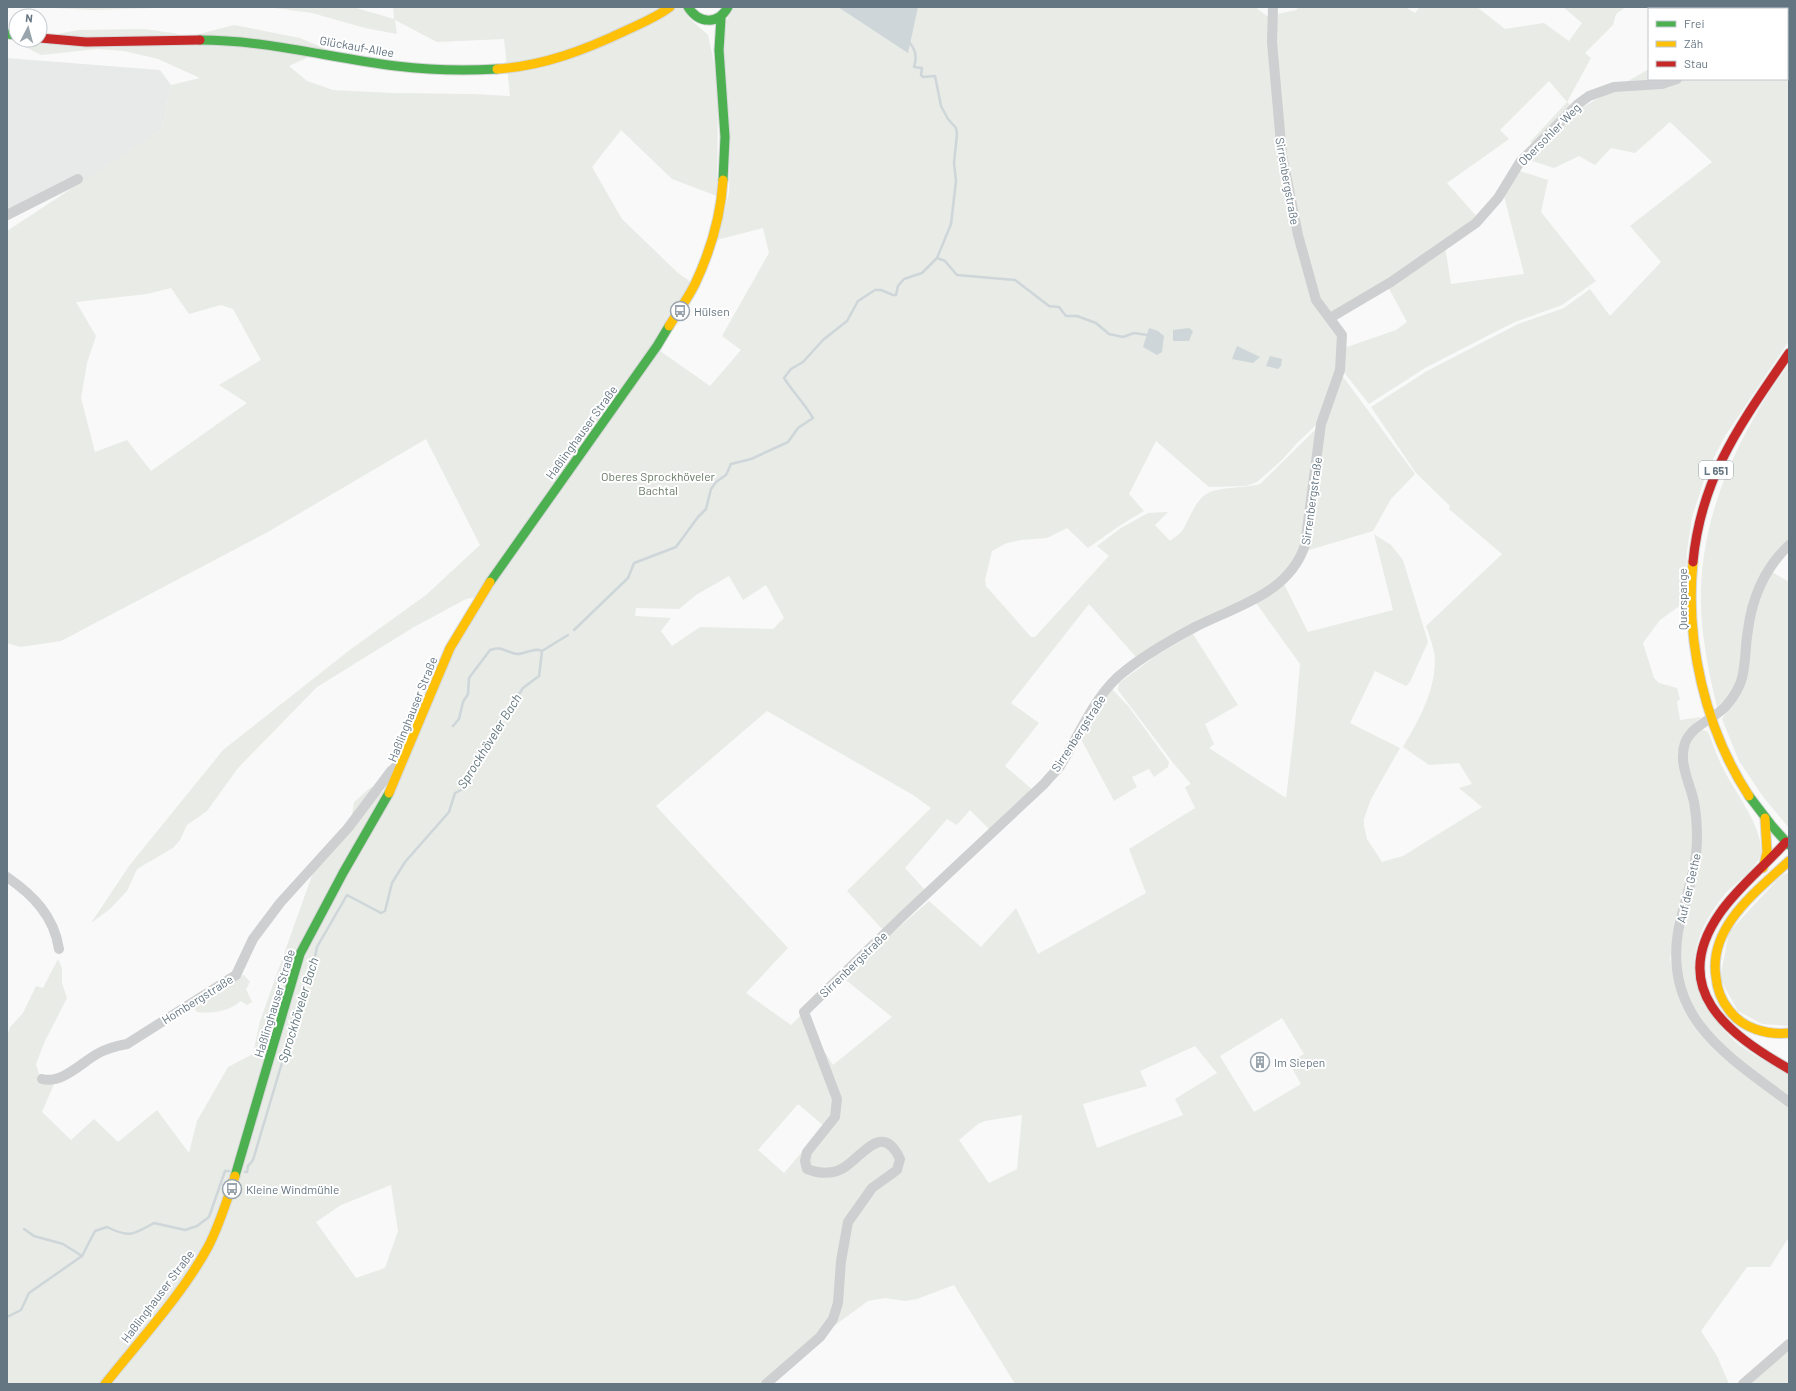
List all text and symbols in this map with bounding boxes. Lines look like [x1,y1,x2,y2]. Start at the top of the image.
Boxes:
north arrow [8,8,48,48]
legend [1648,8,1788,80]
text: N [25,11,33,24]
text: Frei [1684,16,1704,30]
street label: Glückauf-Allee [319,33,395,59]
text: Zäh [1684,36,1703,50]
text: Stau [1684,56,1708,70]
street label: Obersohler Weg [1515,100,1583,168]
street label: Sirrenbergstraße [1273,136,1303,226]
bus stop icon: Hülsen [669,300,691,322]
place label: Hülsen [694,304,730,318]
street label: Haßlinghauser Straße [542,382,620,482]
street label: Sirrenbergstraße [1298,456,1324,546]
road number: L 651 [1699,461,1733,479]
park label: Oberes Sprockhöveler Bachtal [601,469,716,497]
street label: Querspange [1675,568,1689,630]
street label: Haßlinghauser Straße [384,654,440,764]
water label: Sprockhöveler Bach [453,690,525,791]
street label: Sirrenbergstraße [1048,692,1108,774]
street label: Auf der Gethe [1673,852,1703,924]
street label: Sirrenbergstraße [816,928,890,1000]
street label: Haßlinghauser Straße [251,947,297,1059]
water label: Sprockhöveler Bach [274,955,322,1064]
street label: Hombergstraße [159,971,235,1027]
building icon: Im Siepen [1249,1051,1271,1073]
place label: Im Siepen [1274,1055,1325,1069]
bus stop icon: Kleine Windmühle [221,1178,243,1200]
place label: Kleine Windmühle [246,1182,339,1196]
street label: Haßlinghauser Straße [118,1247,196,1345]

